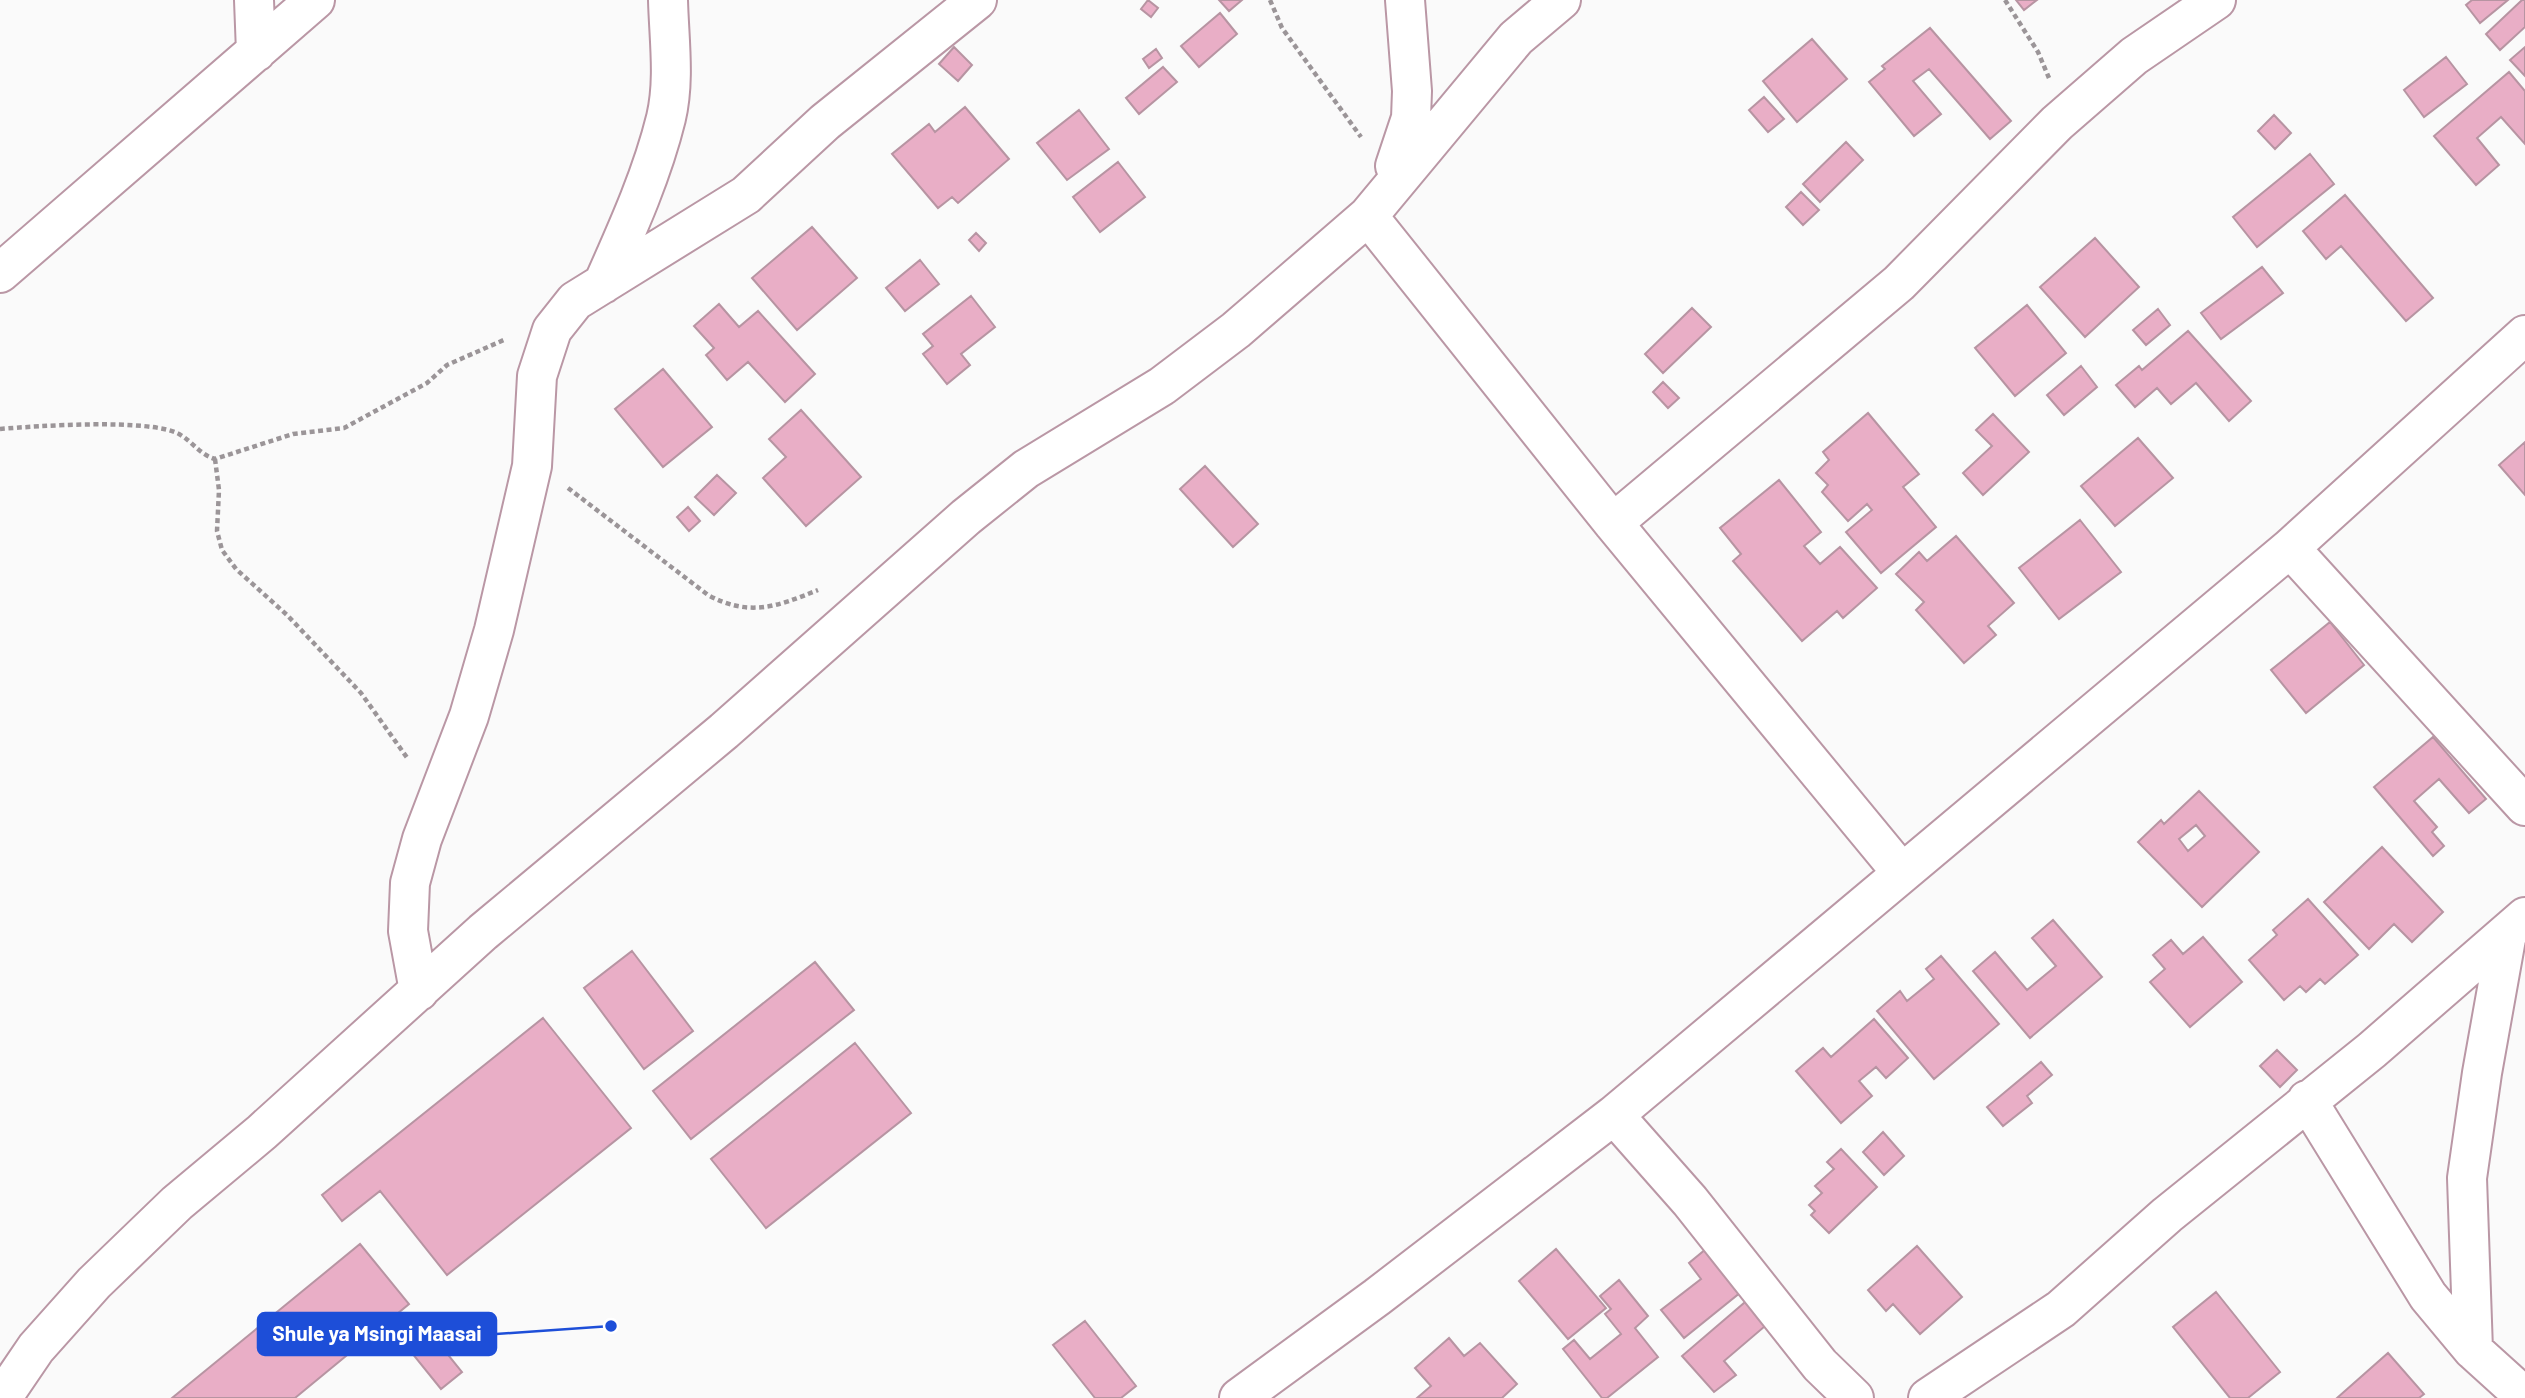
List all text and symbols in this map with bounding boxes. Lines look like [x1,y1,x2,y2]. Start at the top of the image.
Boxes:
callout: Shule ya Msingi Maasai [258,1313,496,1355]
text: Shule ya Msingi Maasai [272,1320,482,1345]

